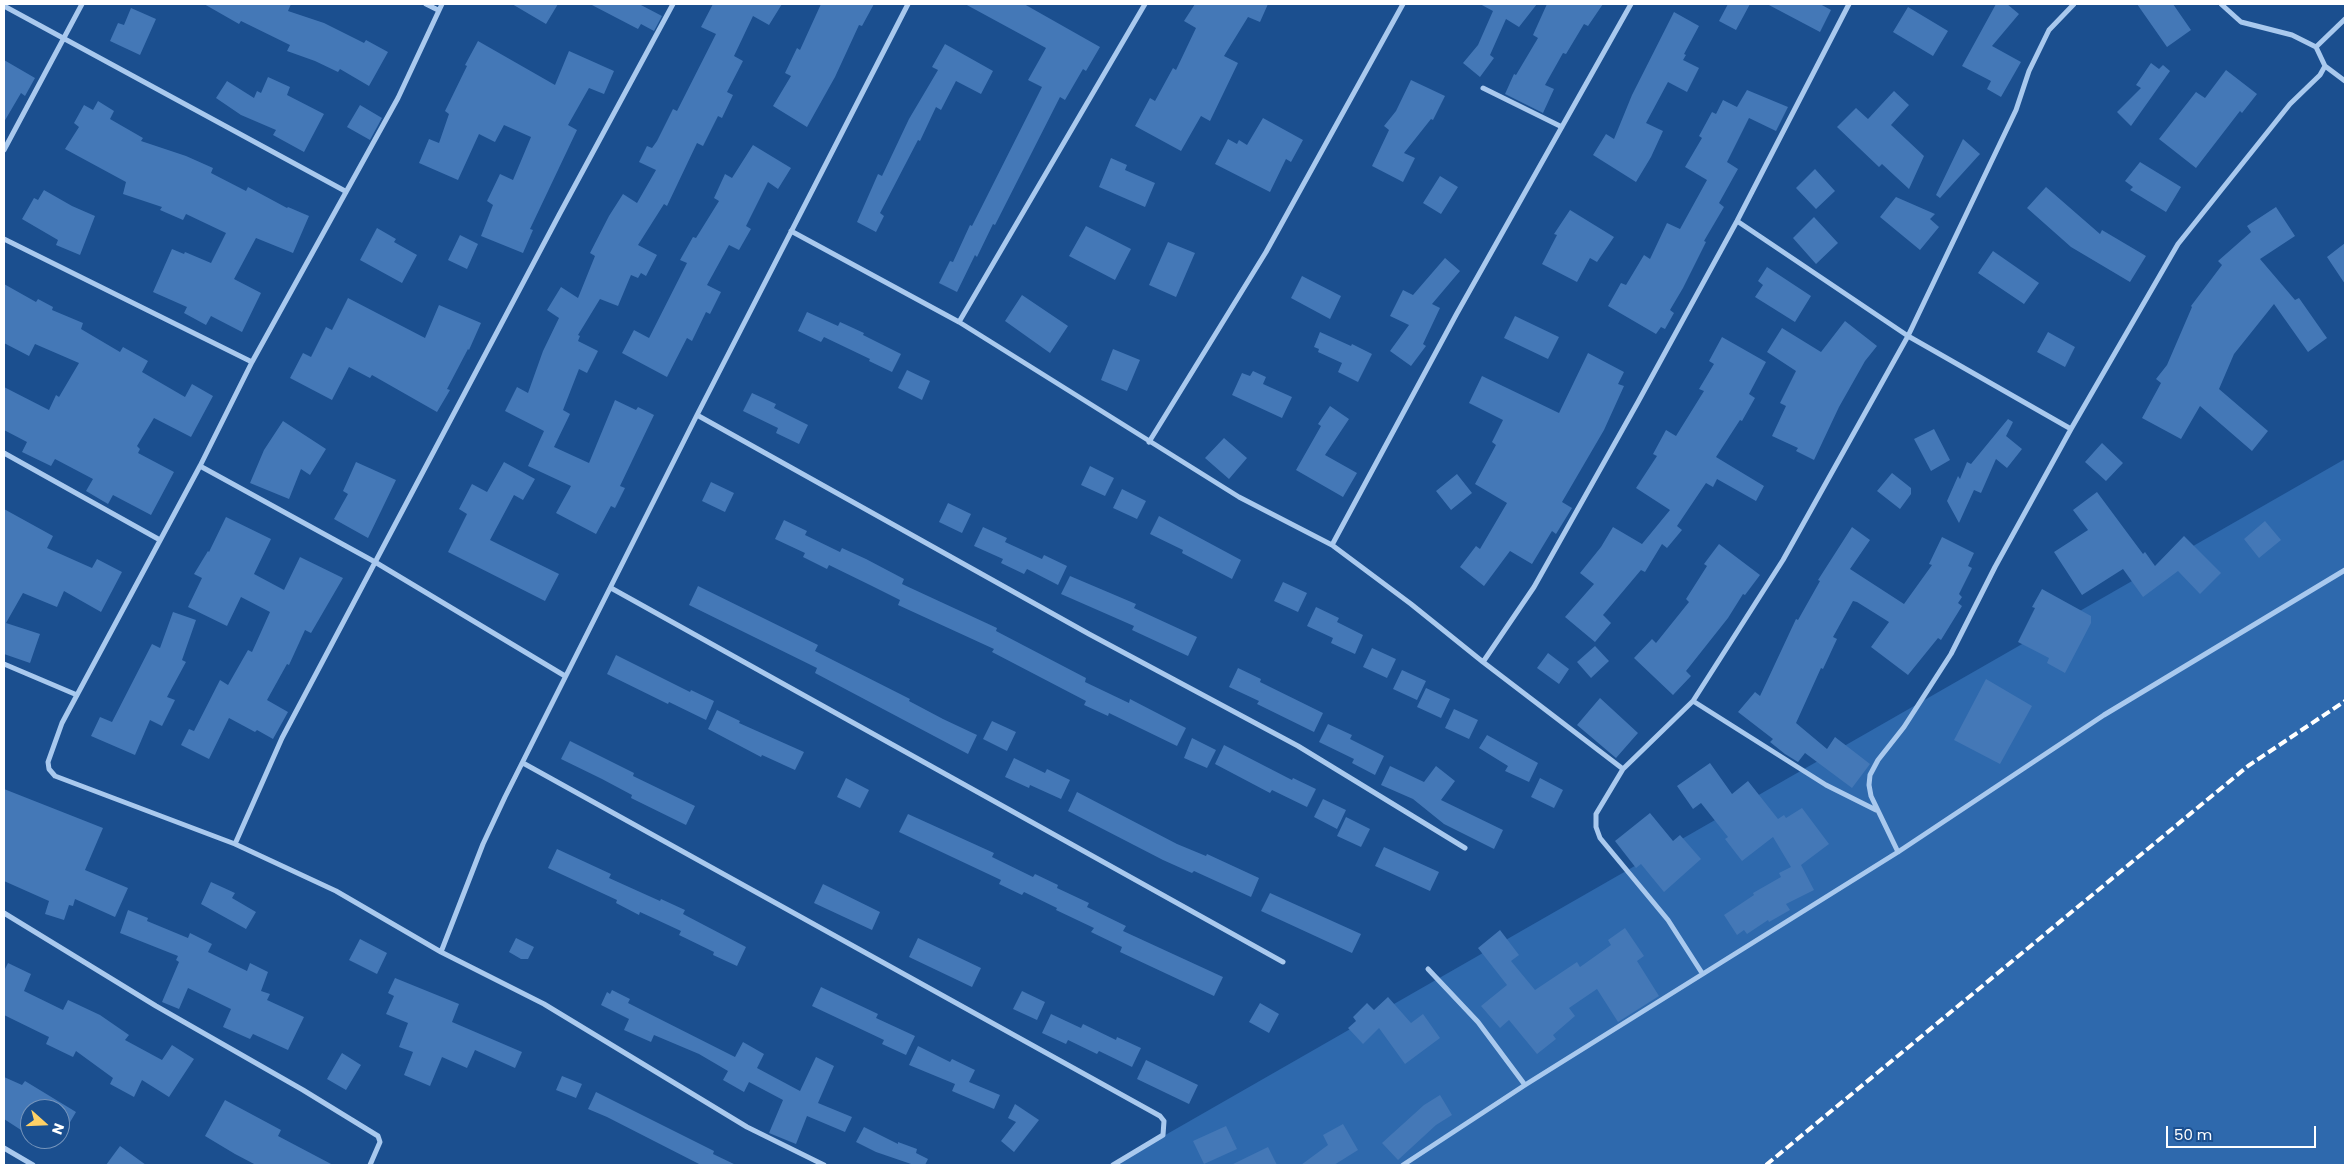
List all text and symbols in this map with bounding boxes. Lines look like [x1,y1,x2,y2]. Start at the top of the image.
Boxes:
north arrow [20,1099,70,1149]
scale bar [2169,1116,2319,1148]
text: N [47,1120,69,1137]
text: 50 m [2174,1124,2212,1145]

